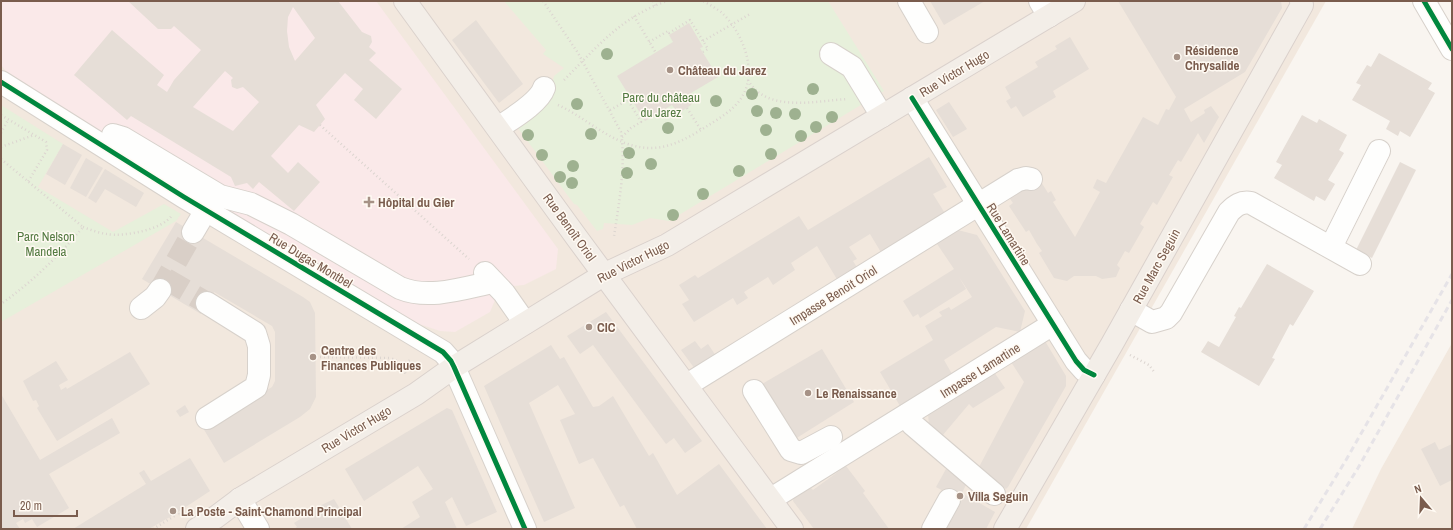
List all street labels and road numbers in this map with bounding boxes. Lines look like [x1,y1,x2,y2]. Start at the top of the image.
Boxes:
street label: Rue Victor Hugo [916,46,992,101]
street label: Rue Benoît Oriol [539,190,600,264]
street label: Rue Lamartine [983,200,1035,269]
street label: Rue Marc Seguin [1129,226,1184,307]
street label: Rue Dugas Montbel [266,229,356,292]
street label: Rue Victor Hugo [594,236,672,287]
street label: Impasse Benoit Oriol [786,262,880,329]
street label: Impasse Lamartine [937,339,1024,402]
street label: Rue Victor Hugo [318,402,394,457]

